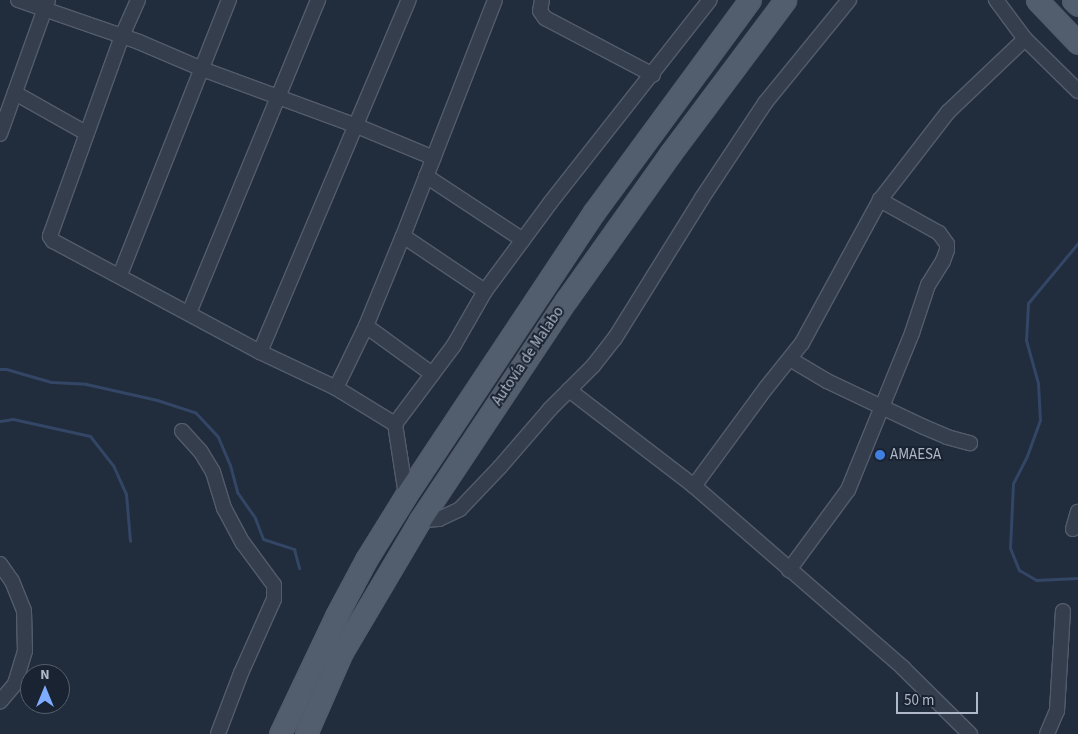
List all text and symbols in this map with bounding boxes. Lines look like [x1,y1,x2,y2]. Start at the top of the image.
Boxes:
street label: Autovía de Malabo [488,303,568,409]
place label: AMAESA [890,446,941,464]
marker: AMAESA [874,449,886,461]
north arrow [20,664,70,714]
text: N [40,665,50,685]
scale bar [898,682,980,714]
text: 50 m [904,690,934,711]

